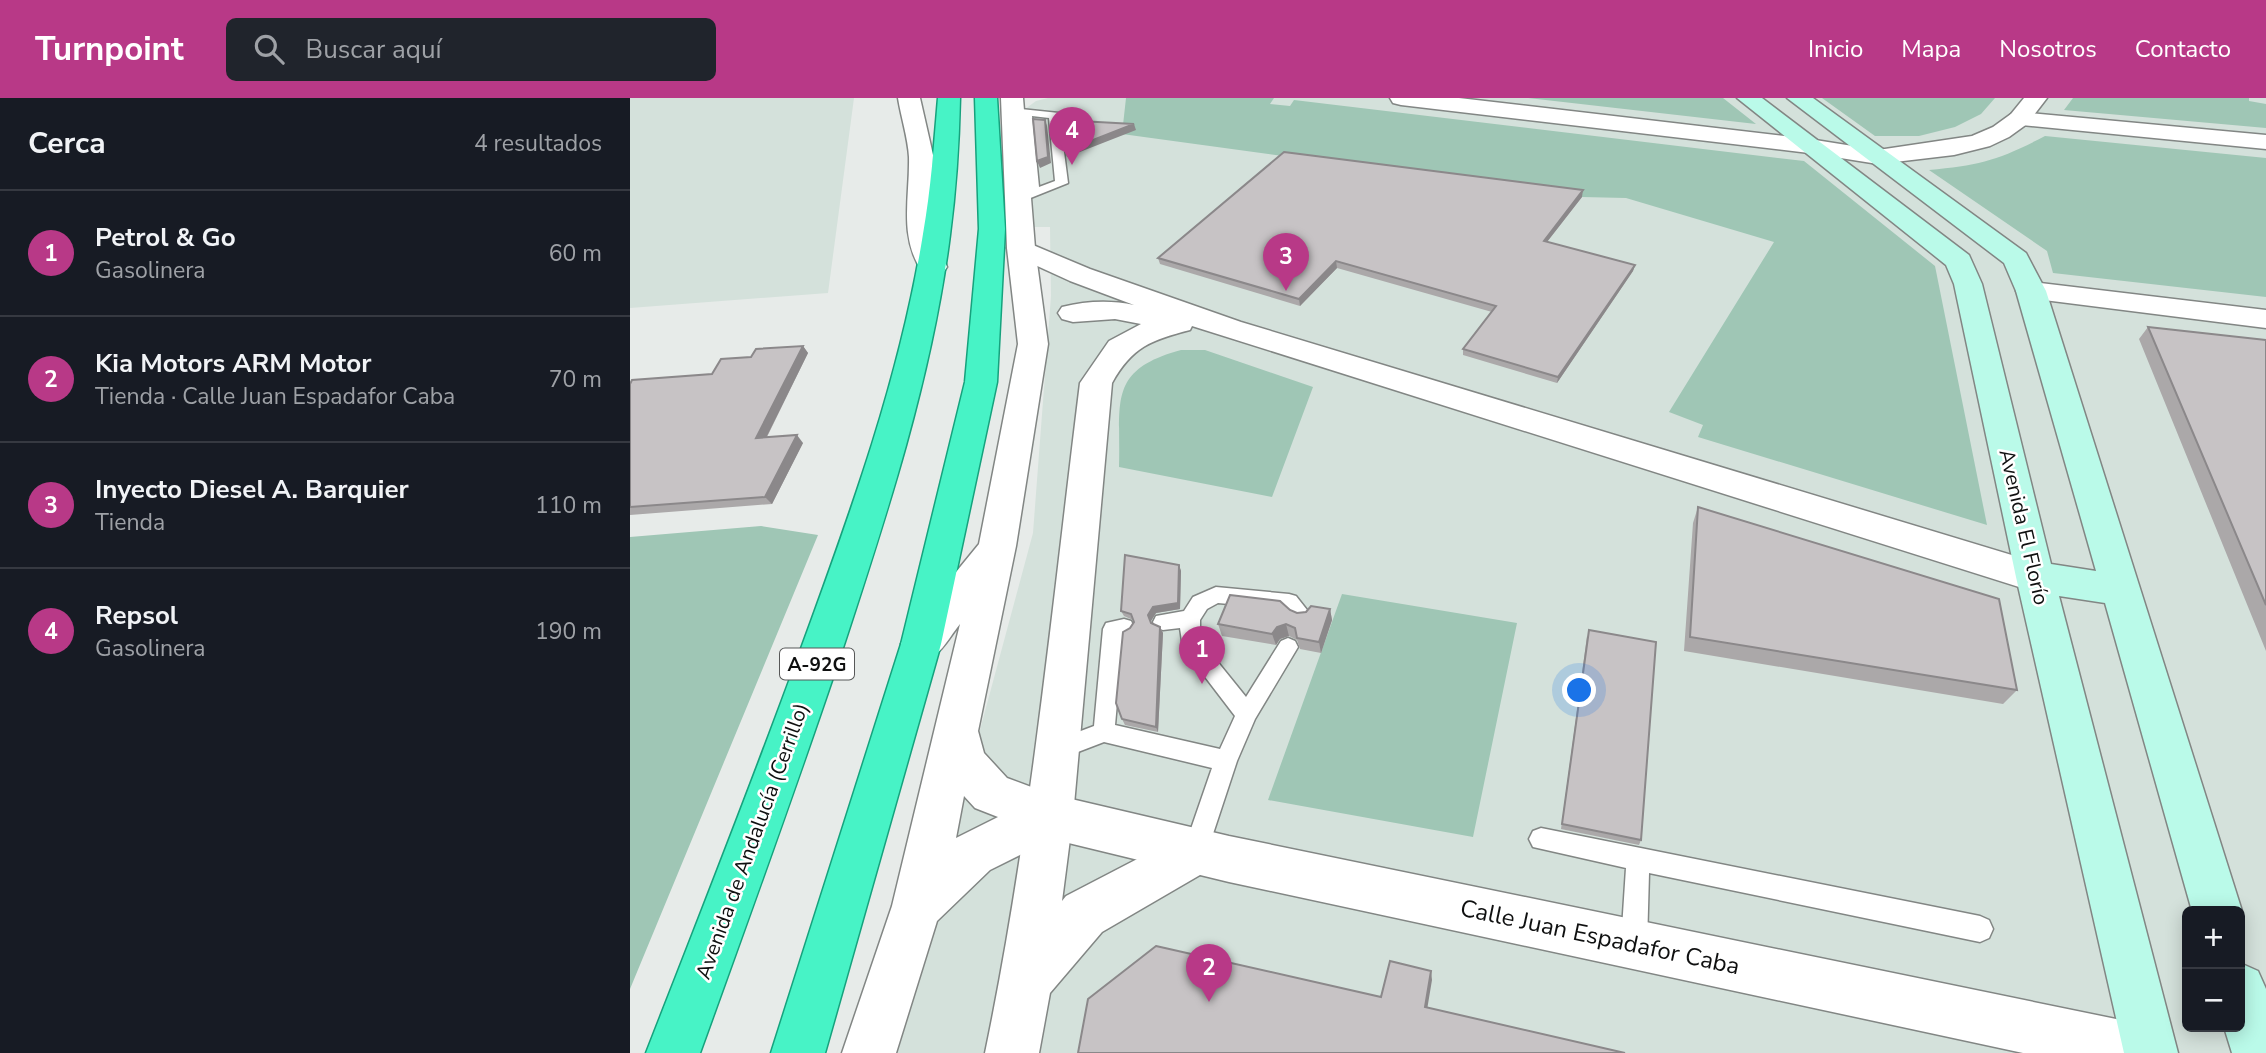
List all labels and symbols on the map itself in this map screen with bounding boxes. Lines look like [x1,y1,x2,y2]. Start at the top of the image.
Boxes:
pin: 4 [1049,107,1095,165]
pin: 3 [1263,233,1309,291]
street label: Avenida El Florío [1992,446,2056,608]
pin: 1 [1179,626,1225,684]
road number: A-92G [780,649,854,680]
your location [1562,673,1596,707]
street label: Avenida de Andalucía (Cerrillo) [689,699,815,983]
street label: Calle Juan Espadafor Caba [1457,892,1743,982]
pin: 2 [1186,944,1232,1002]

